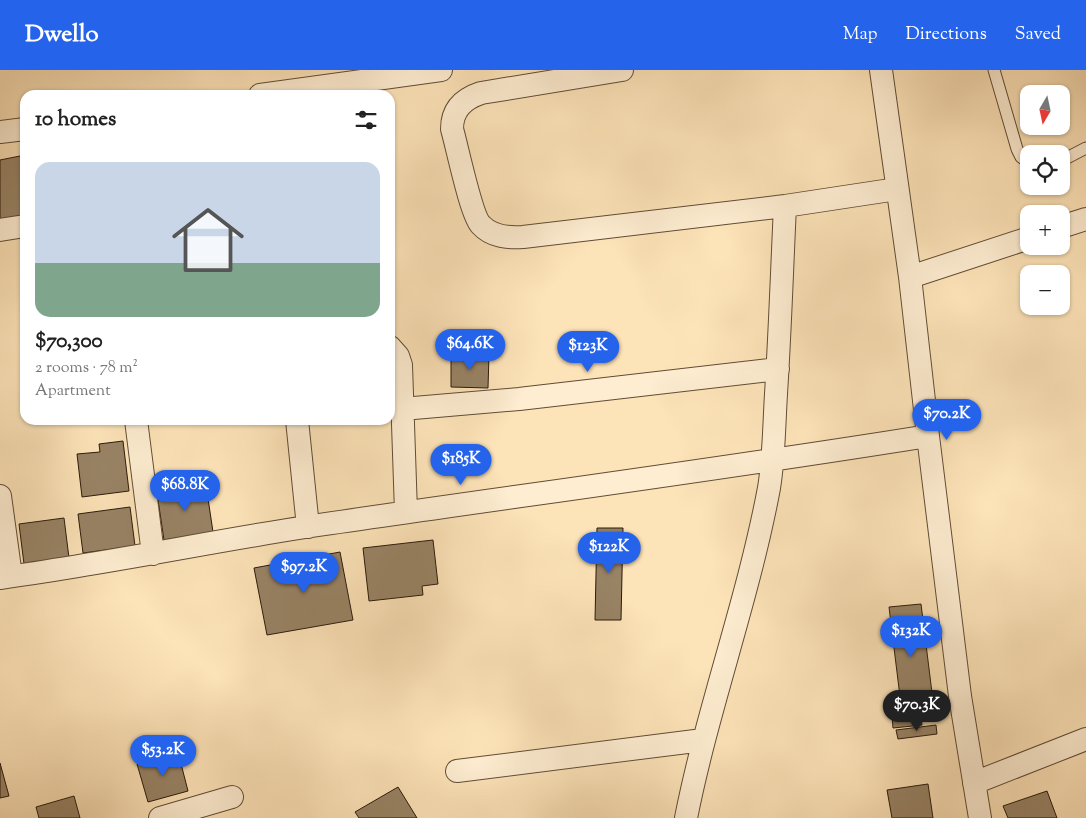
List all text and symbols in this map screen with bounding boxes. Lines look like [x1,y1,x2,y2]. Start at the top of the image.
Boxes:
text: Dwello [25,18,99,52]
text: Map [843,22,878,48]
text: Directions [906,22,987,48]
text: Saved [1015,22,1061,48]
north arrow [1020,85,1070,135]
map controls [1020,85,1070,315]
text: 10 homes [35,105,116,135]
icon: filters [352,106,380,134]
button: locate [1020,145,1070,195]
icon: home [163,195,253,285]
button: + [1020,205,1070,255]
button: − [1020,265,1070,315]
text: $70,300 [35,327,103,357]
pin: $64.6K [429,328,511,371]
pin: $123K [553,330,623,373]
text: $64.6K [446,333,494,356]
text: $123K [568,335,608,358]
text: 2 rooms · 78 m² [35,357,138,380]
text: Apartment [35,380,111,403]
pin: $70.2K [906,398,988,441]
text: $70.2K [923,403,971,426]
pin: $185K [426,444,496,486]
text: $185K [441,448,481,471]
pin: $68.8K [144,470,226,512]
text: $68.8K [161,474,209,497]
pin: $122K [574,532,644,574]
text: $122K [589,536,629,559]
pin: $97.2K [263,552,345,594]
text: $97.2K [281,556,327,579]
pin: $132K [876,616,946,658]
text: $132K [891,620,931,643]
pin: $70.3K [876,690,958,732]
text: $70.3K [894,694,940,717]
pin: $53.2K [122,734,204,777]
text: $53.2K [141,739,185,762]

